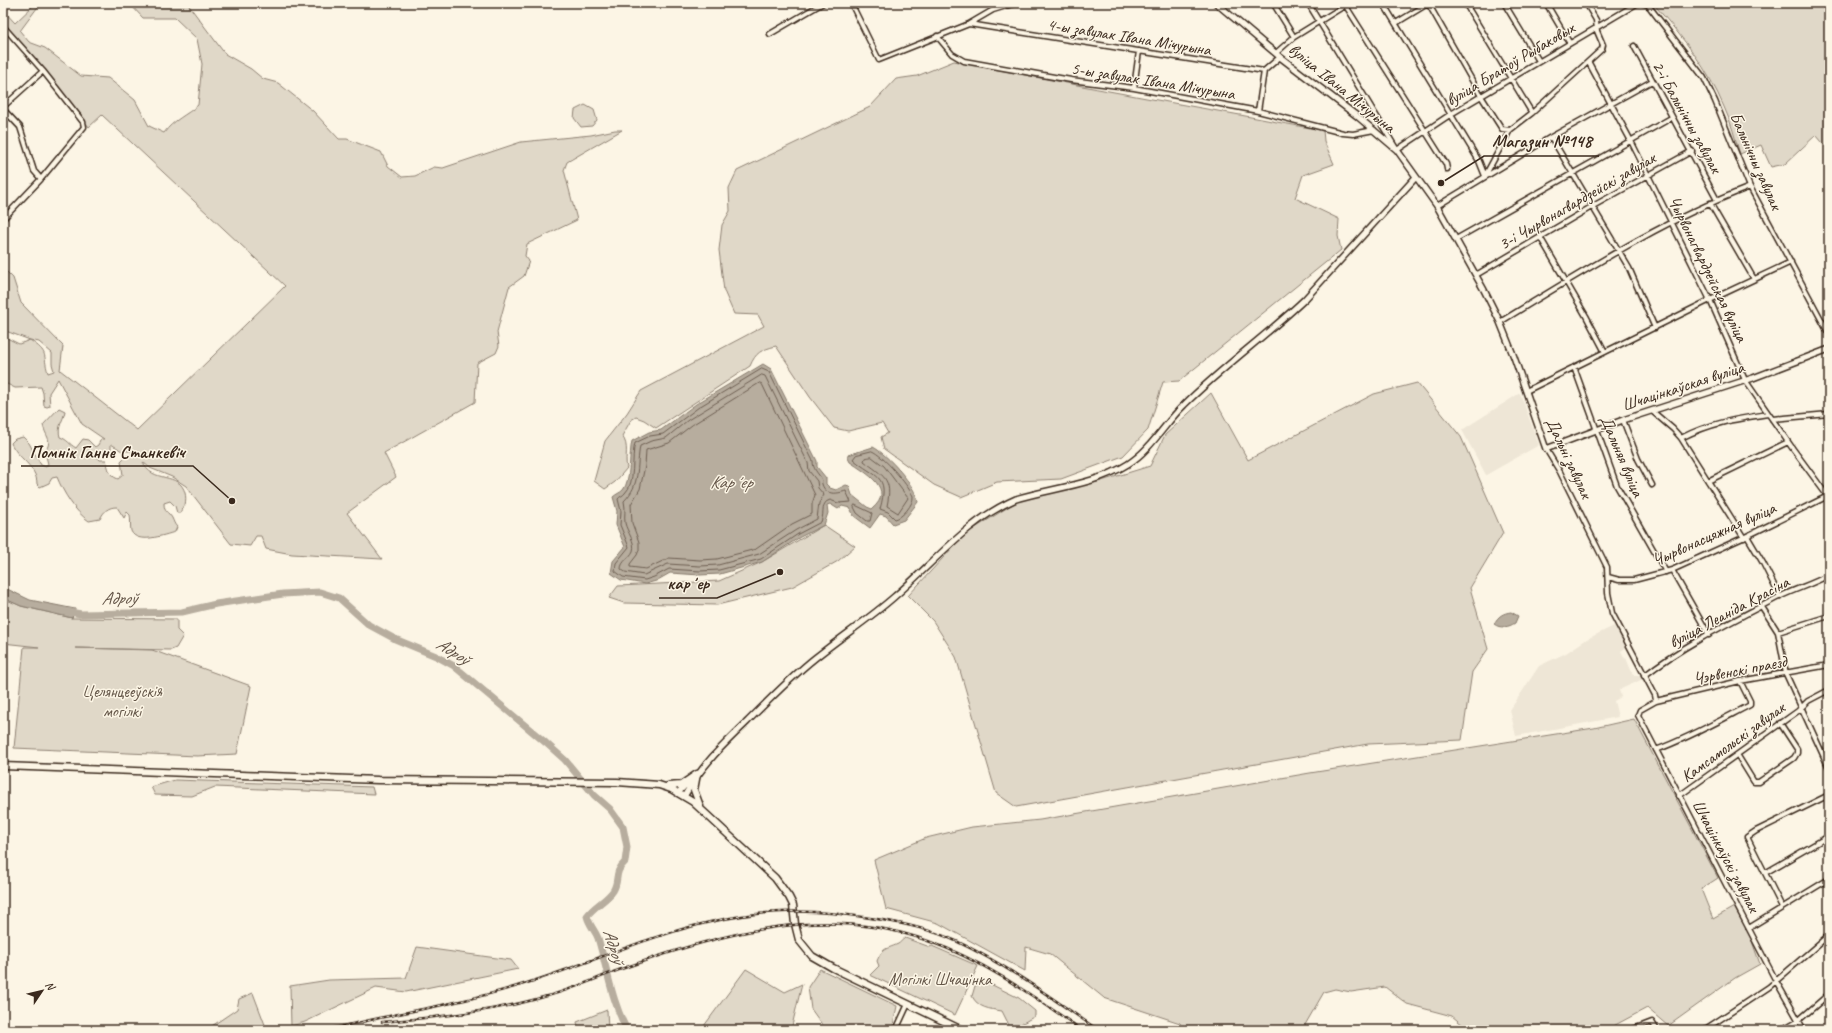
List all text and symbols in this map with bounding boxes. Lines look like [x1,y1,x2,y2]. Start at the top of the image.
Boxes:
street label: 4-ы завулак Івана Мічурына [1046,14,1214,62]
street label: вуліца Братоў Рыбаковых [1442,17,1579,111]
street label: вуліца Івана Мічурына [1284,39,1401,138]
street label: 2-і Бальнічны завулак [1647,57,1727,179]
street label: 5-ы завулак Івана Мічурына [1070,58,1238,106]
street label: Бальнічны завулак [1724,109,1788,215]
callout: Магазин №148 [1484,126,1599,156]
text: Магазин №148 [1492,130,1594,153]
street label: 3-і Чырвонагвардзейскі завулак [1495,147,1661,255]
street label: Чырвонагвардзейская вуліца [1663,193,1753,347]
street label: Шчацінкаўская вуліца [1619,356,1748,416]
street label: Дальняя вуліца [1595,412,1649,501]
street label: Дальні завулак [1540,414,1598,504]
callout: Помнік Ганне Станкевіч [21,436,193,466]
text: Помнік Ганне Станкевіч [29,441,187,463]
water label: Карʼер [710,471,754,493]
street label: Чырвонасцяжная вуліца [1649,497,1780,571]
callout: карʼер [659,568,717,598]
street label: вуліца Леаніда Красіна [1665,571,1794,653]
text: карʼер [667,572,710,594]
water label: Адроў [101,587,141,609]
water label: Адроў [432,633,478,672]
street label: Чэрвенскі праезд [1692,650,1790,689]
park label: Целянцееўскія могілкі [82,681,163,722]
street label: Камсамольскі завулак [1677,696,1791,788]
street label: Шчацінкаўскі завулак [1687,796,1765,918]
water label: Адроў [598,926,631,970]
park label: Могілкі Шчацінка [889,969,993,990]
north arrow [22,971,62,1011]
text: N [43,978,59,994]

